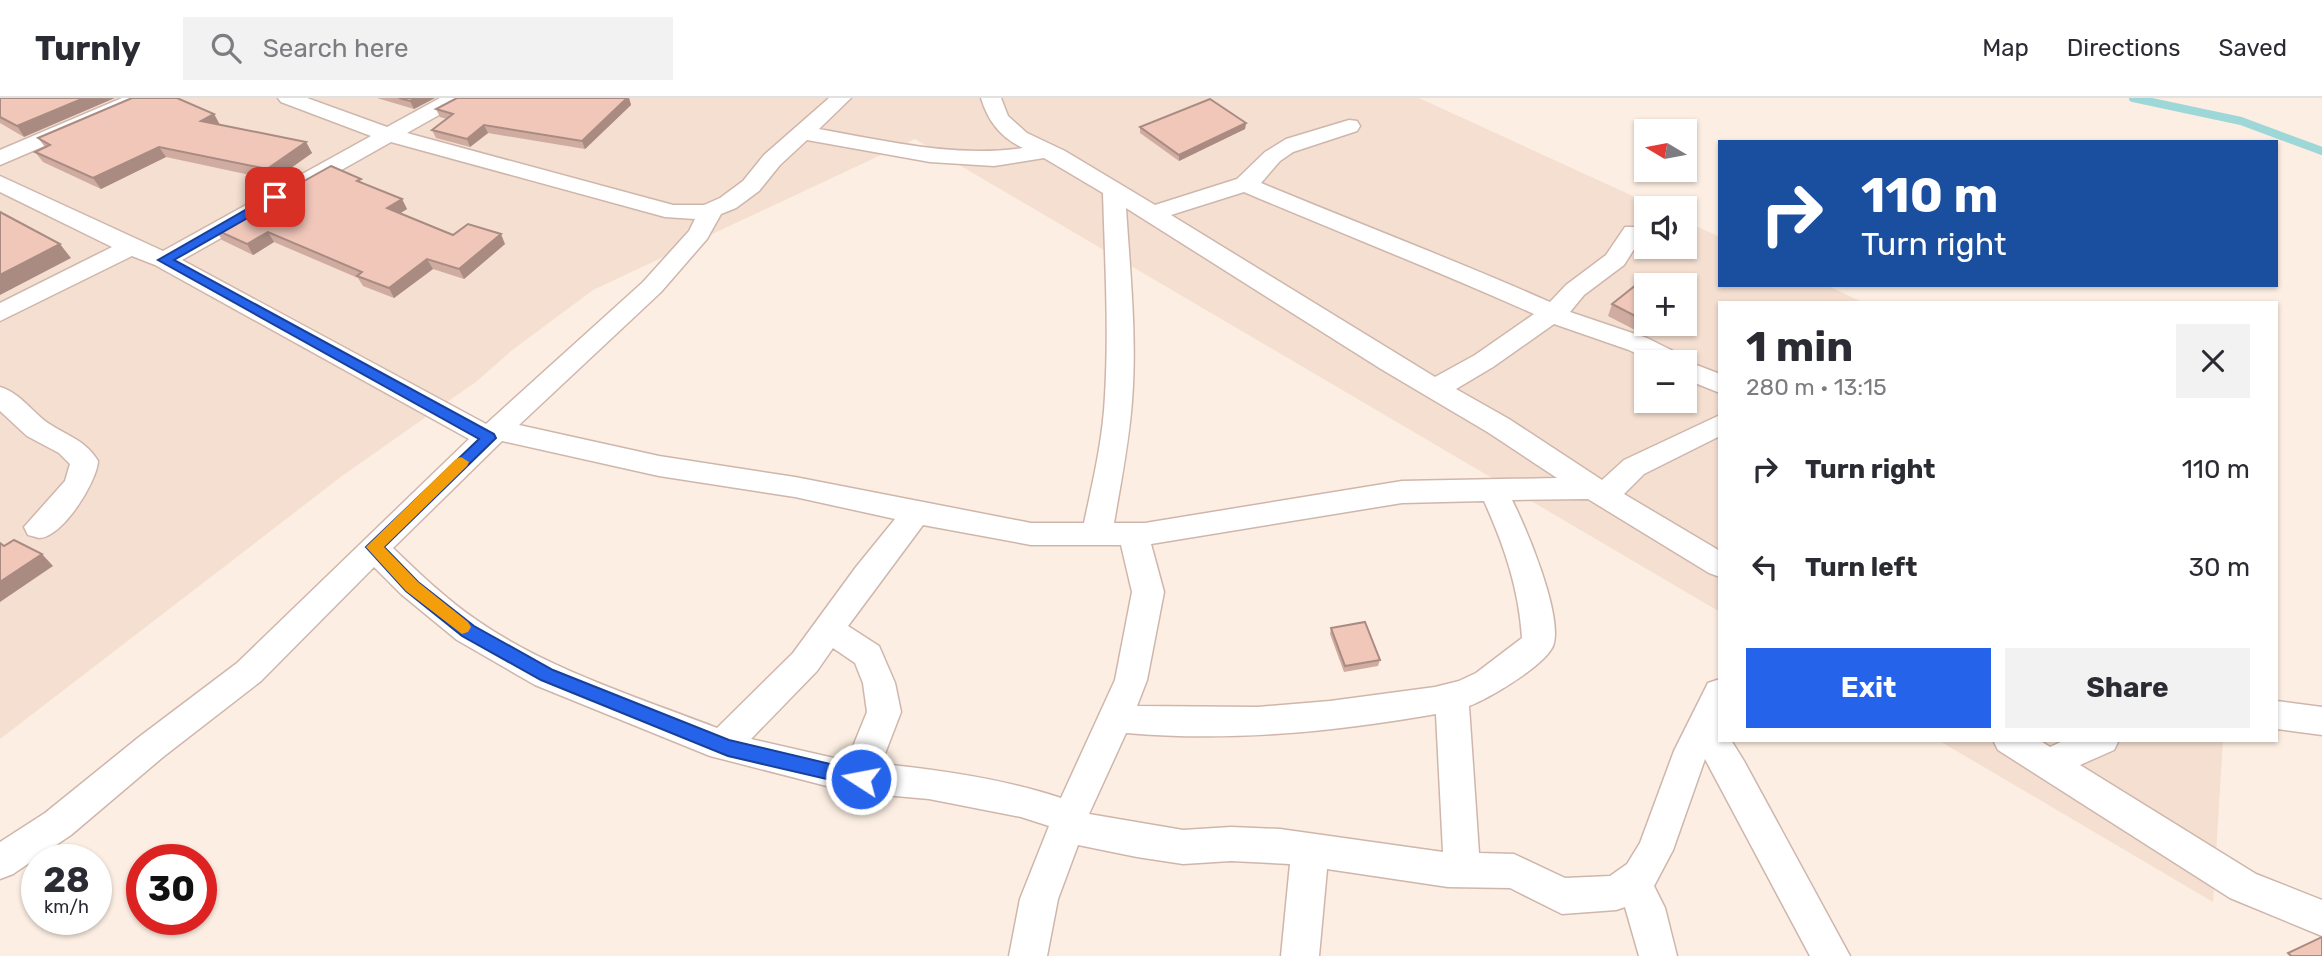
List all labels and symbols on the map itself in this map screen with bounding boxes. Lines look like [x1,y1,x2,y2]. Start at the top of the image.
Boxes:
north arrow [1634,119,1698,182]
pin [245,167,305,227]
position arrow [824,742,898,816]
speed limit sign: 30 [126,844,217,935]

